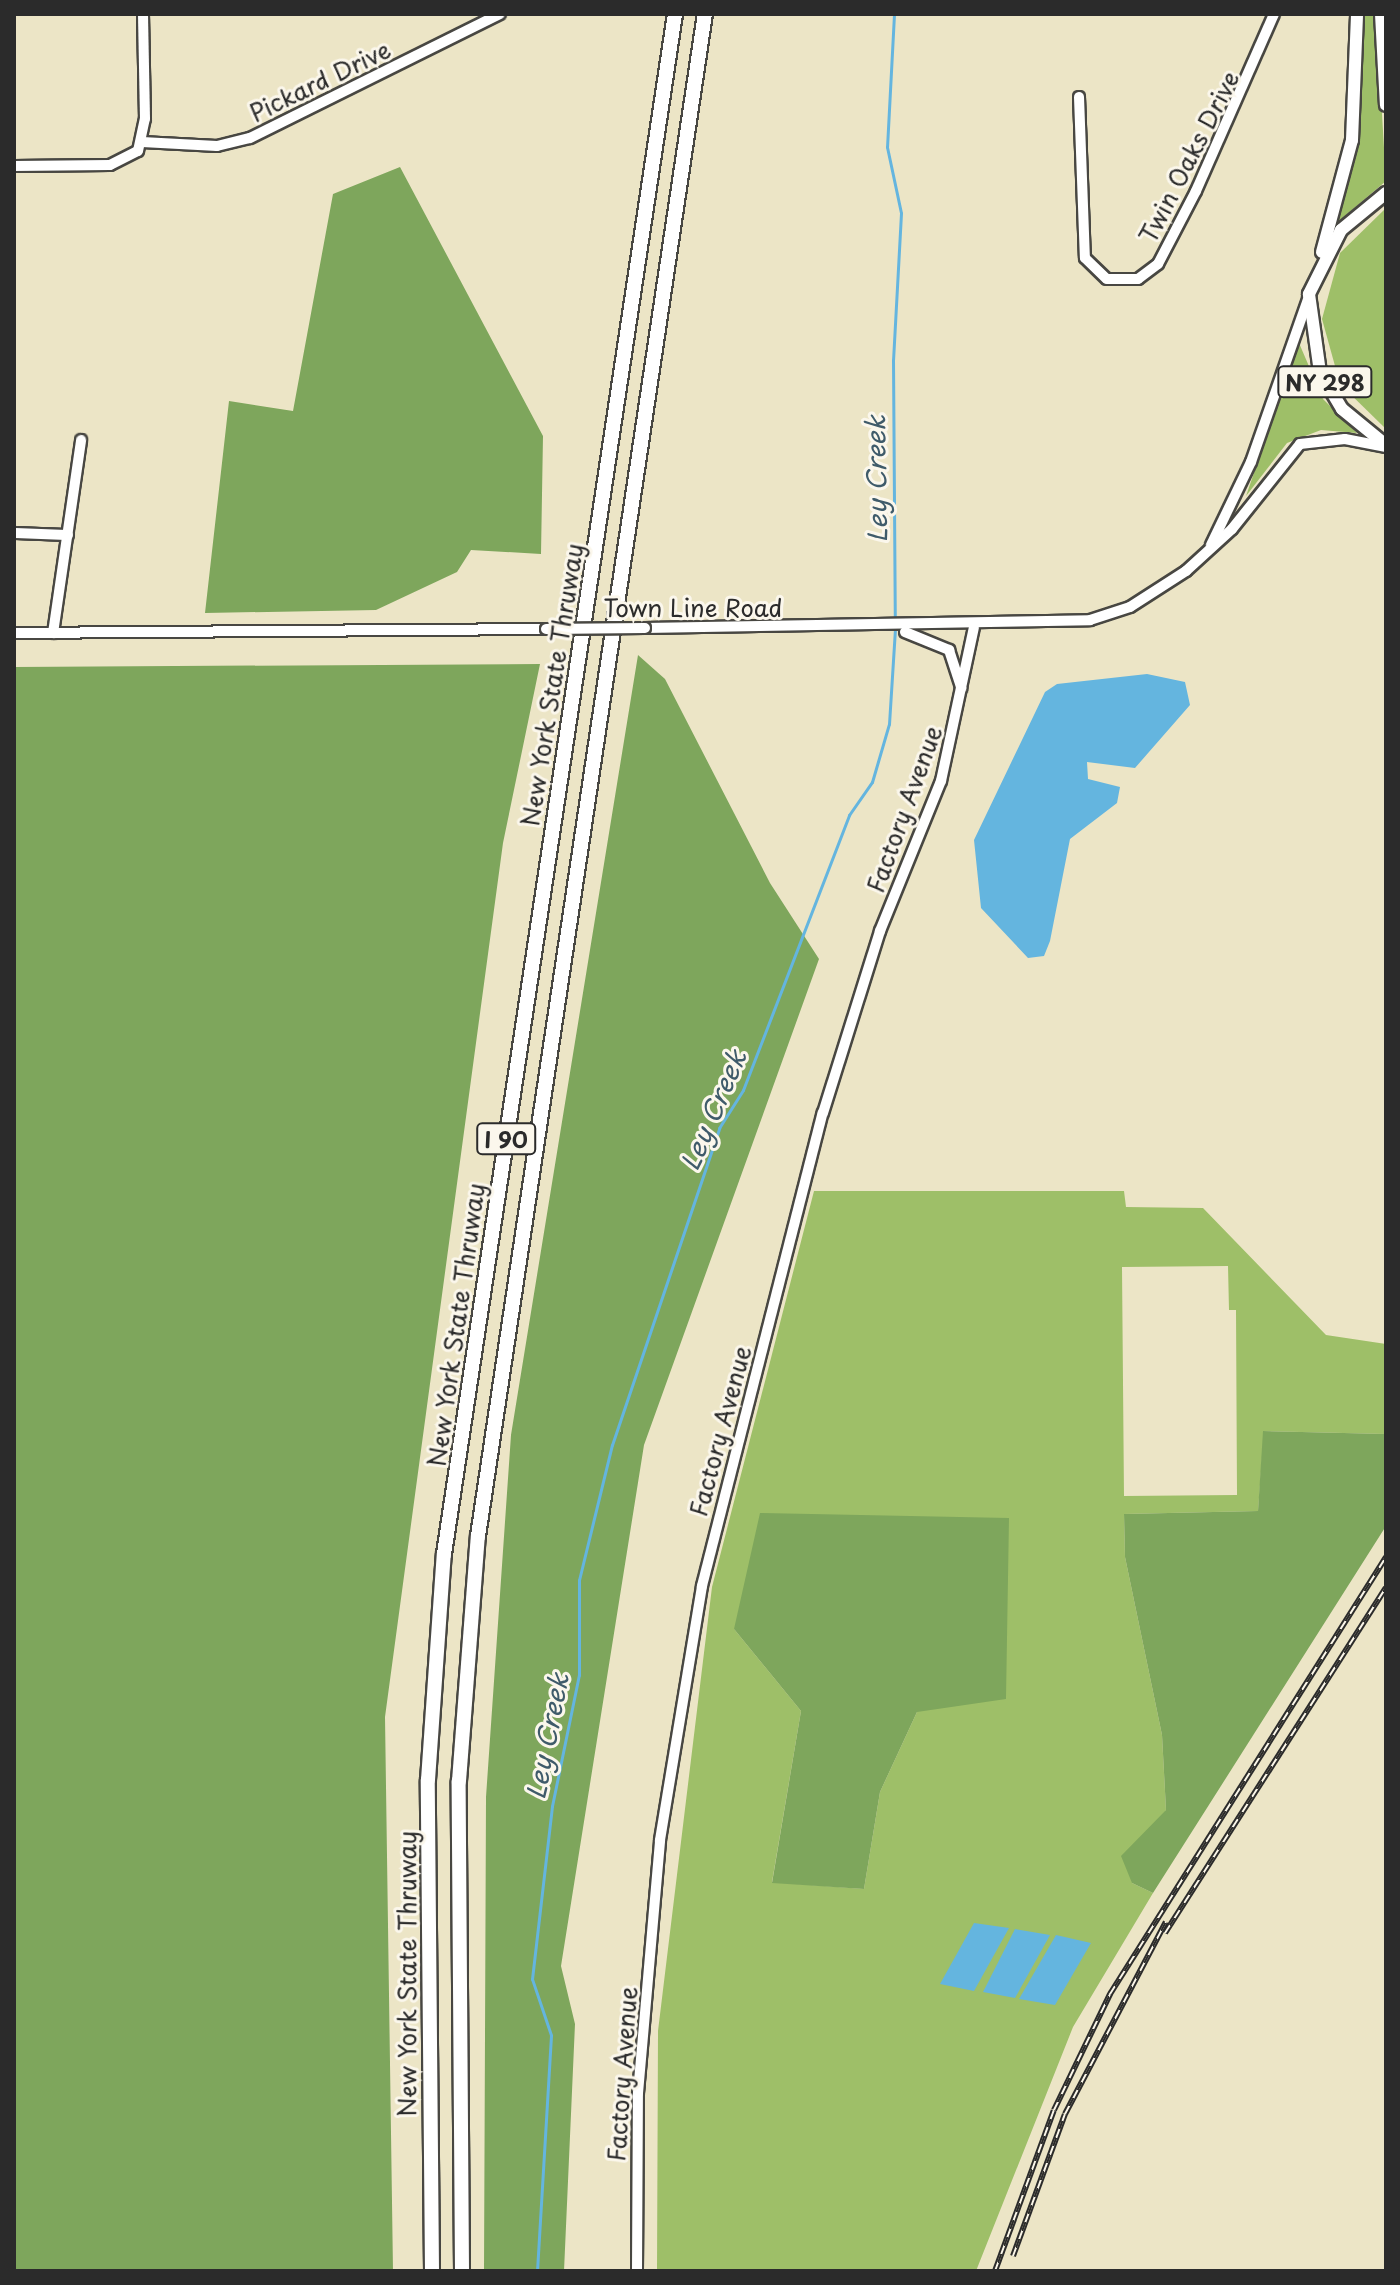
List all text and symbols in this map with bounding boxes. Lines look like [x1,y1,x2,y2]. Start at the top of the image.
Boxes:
street label: Pickard Drive [244,34,396,128]
street label: Twin Oaks Drive [1133,66,1245,248]
road number: NY 298 [1275,364,1375,400]
water label: Ley Creek [859,415,893,543]
street label: New York State Thruway [515,542,589,828]
street label: Town Line Road [603,594,783,622]
street label: Factory Avenue [860,721,948,897]
water label: Ley Creek [674,1045,752,1175]
road number: I 90 [476,1121,536,1157]
street label: New York State Thruway [422,1182,490,1468]
street label: Factory Avenue [683,1342,757,1520]
water label: Ley Creek [520,1670,574,1802]
street label: New York State Thruway [393,1831,421,2117]
street label: Factory Avenue [601,1985,643,2163]

